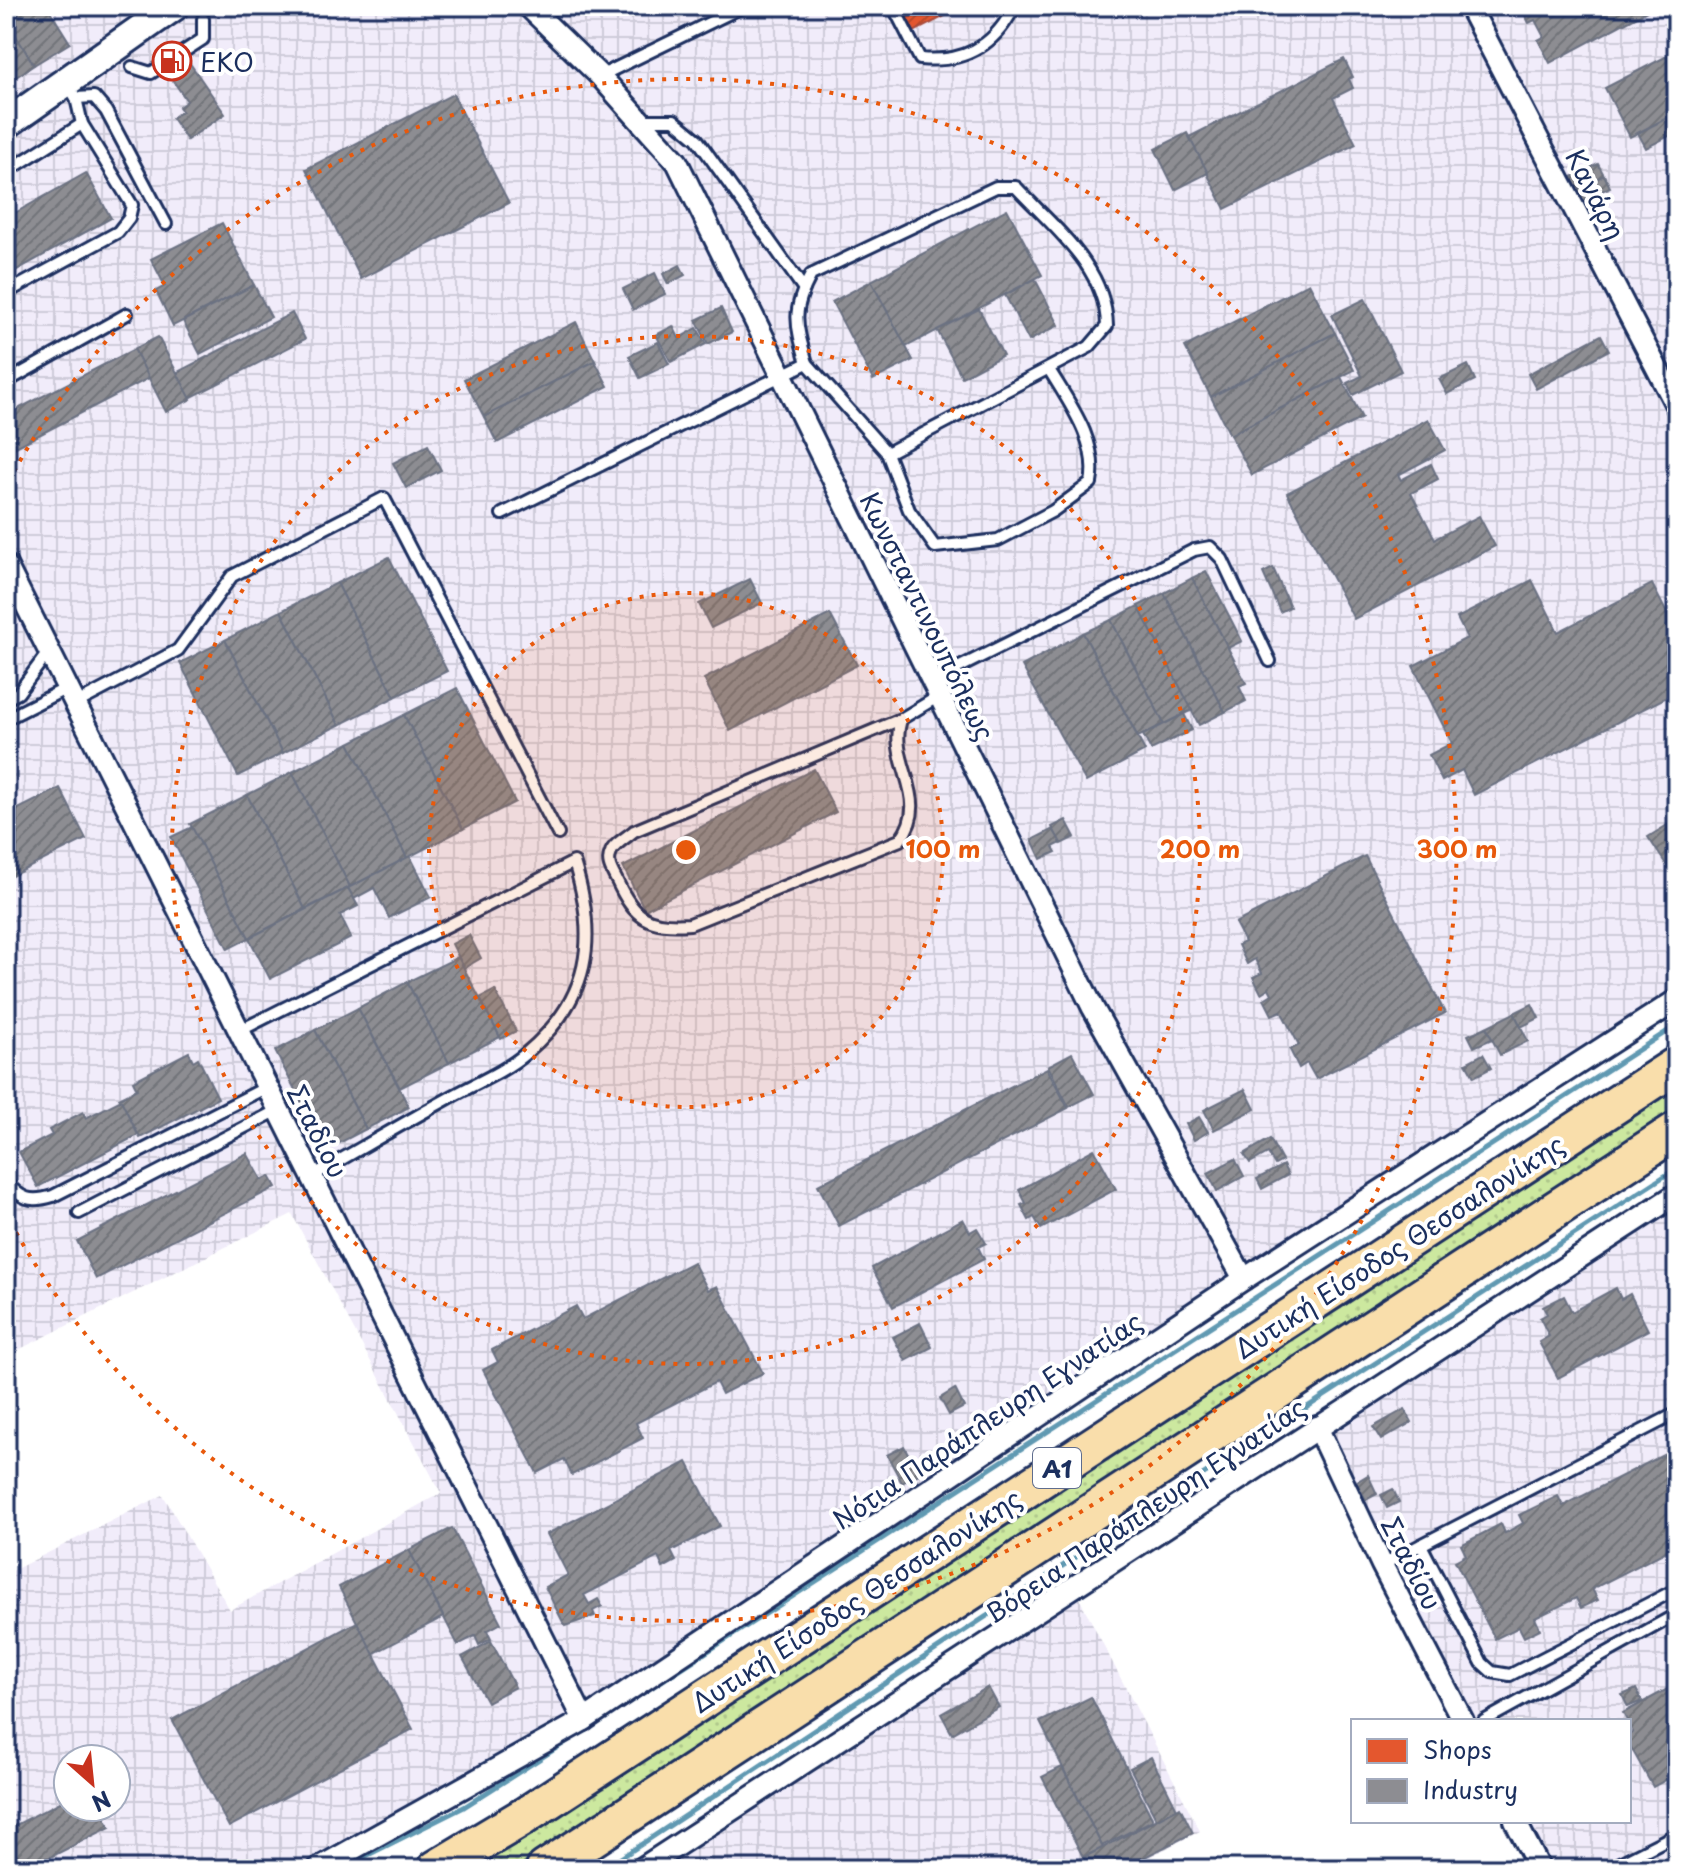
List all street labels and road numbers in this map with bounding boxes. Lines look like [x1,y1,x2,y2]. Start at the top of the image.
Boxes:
street label: Κανάρη [1557,142,1635,246]
street label: Κωνσταντινουπόλεως [851,485,1005,747]
street label: Σταδίου [278,1078,358,1184]
street label: Δυτική Είσοδος Θεσσαλονίκης [1226,1124,1572,1368]
street label: Νότια Παράπλευρη Εγνατίας [824,1302,1150,1538]
street label: Βόρεια Παράπλευρη Εγνατίας [977,1388,1313,1632]
road number: Α1 [1033,1448,1081,1488]
street label: Δυτική Είσοδος Θεσσαλονίκης [683,1478,1029,1722]
street label: Σταδίου [1372,1510,1452,1616]

